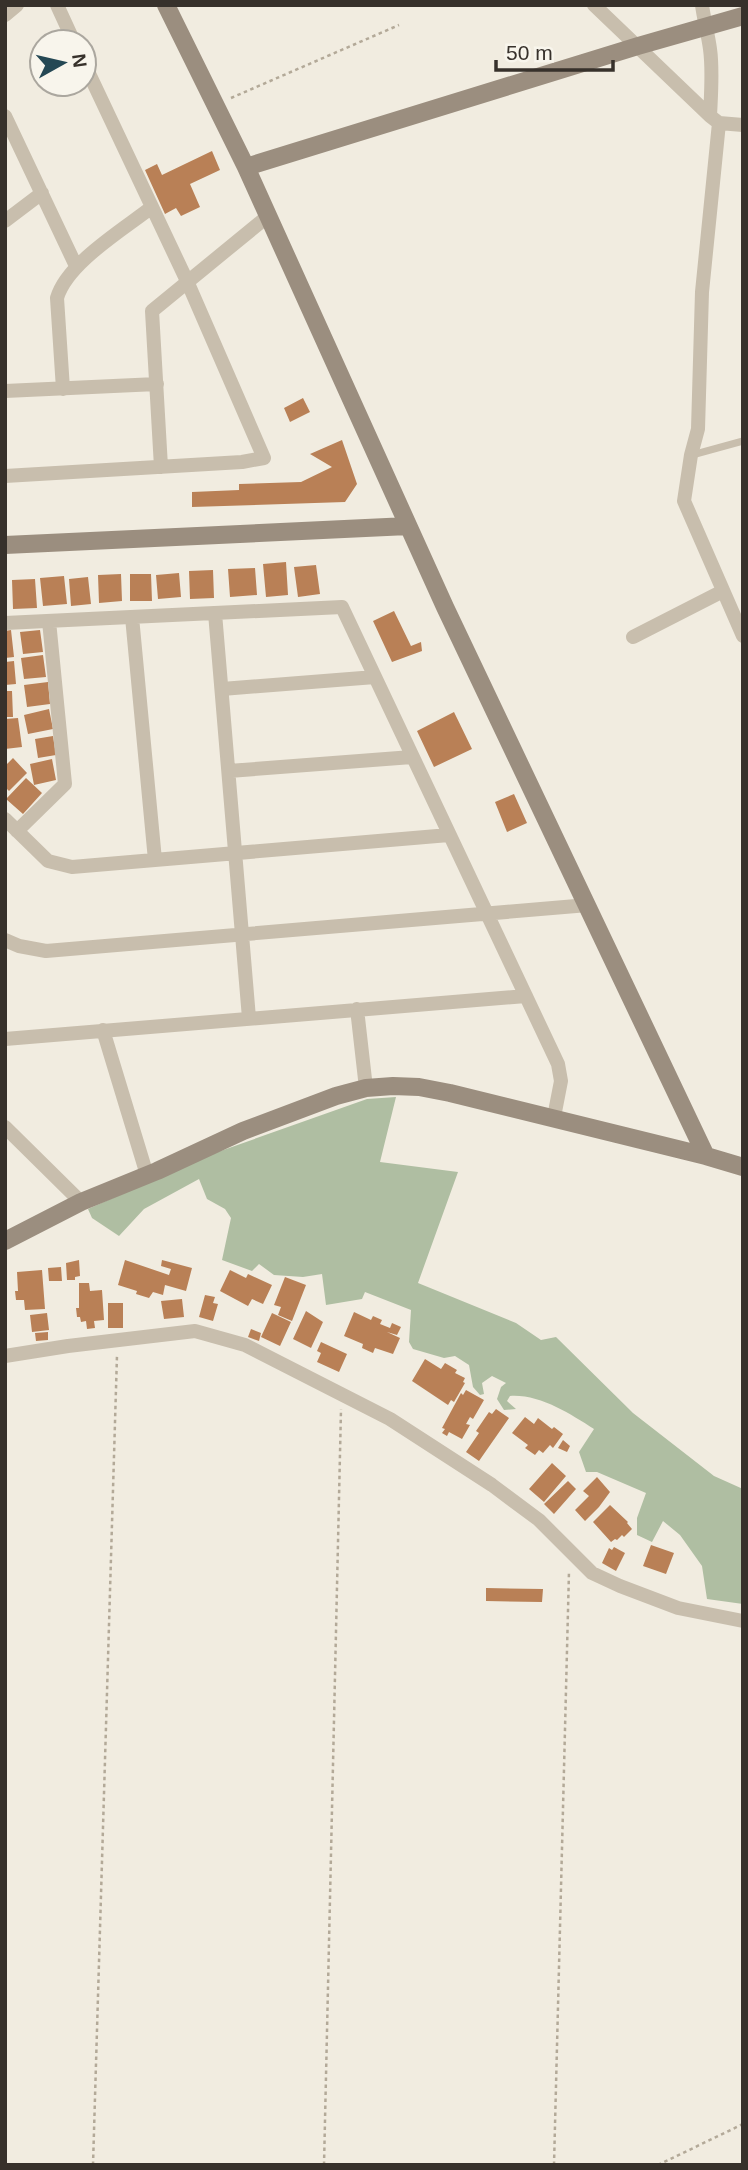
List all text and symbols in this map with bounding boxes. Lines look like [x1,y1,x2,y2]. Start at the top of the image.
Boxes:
north arrow [28,28,98,98]
scale bar [496,28,613,72]
text: 50 m [506,41,553,64]
text: N [68,52,91,69]

